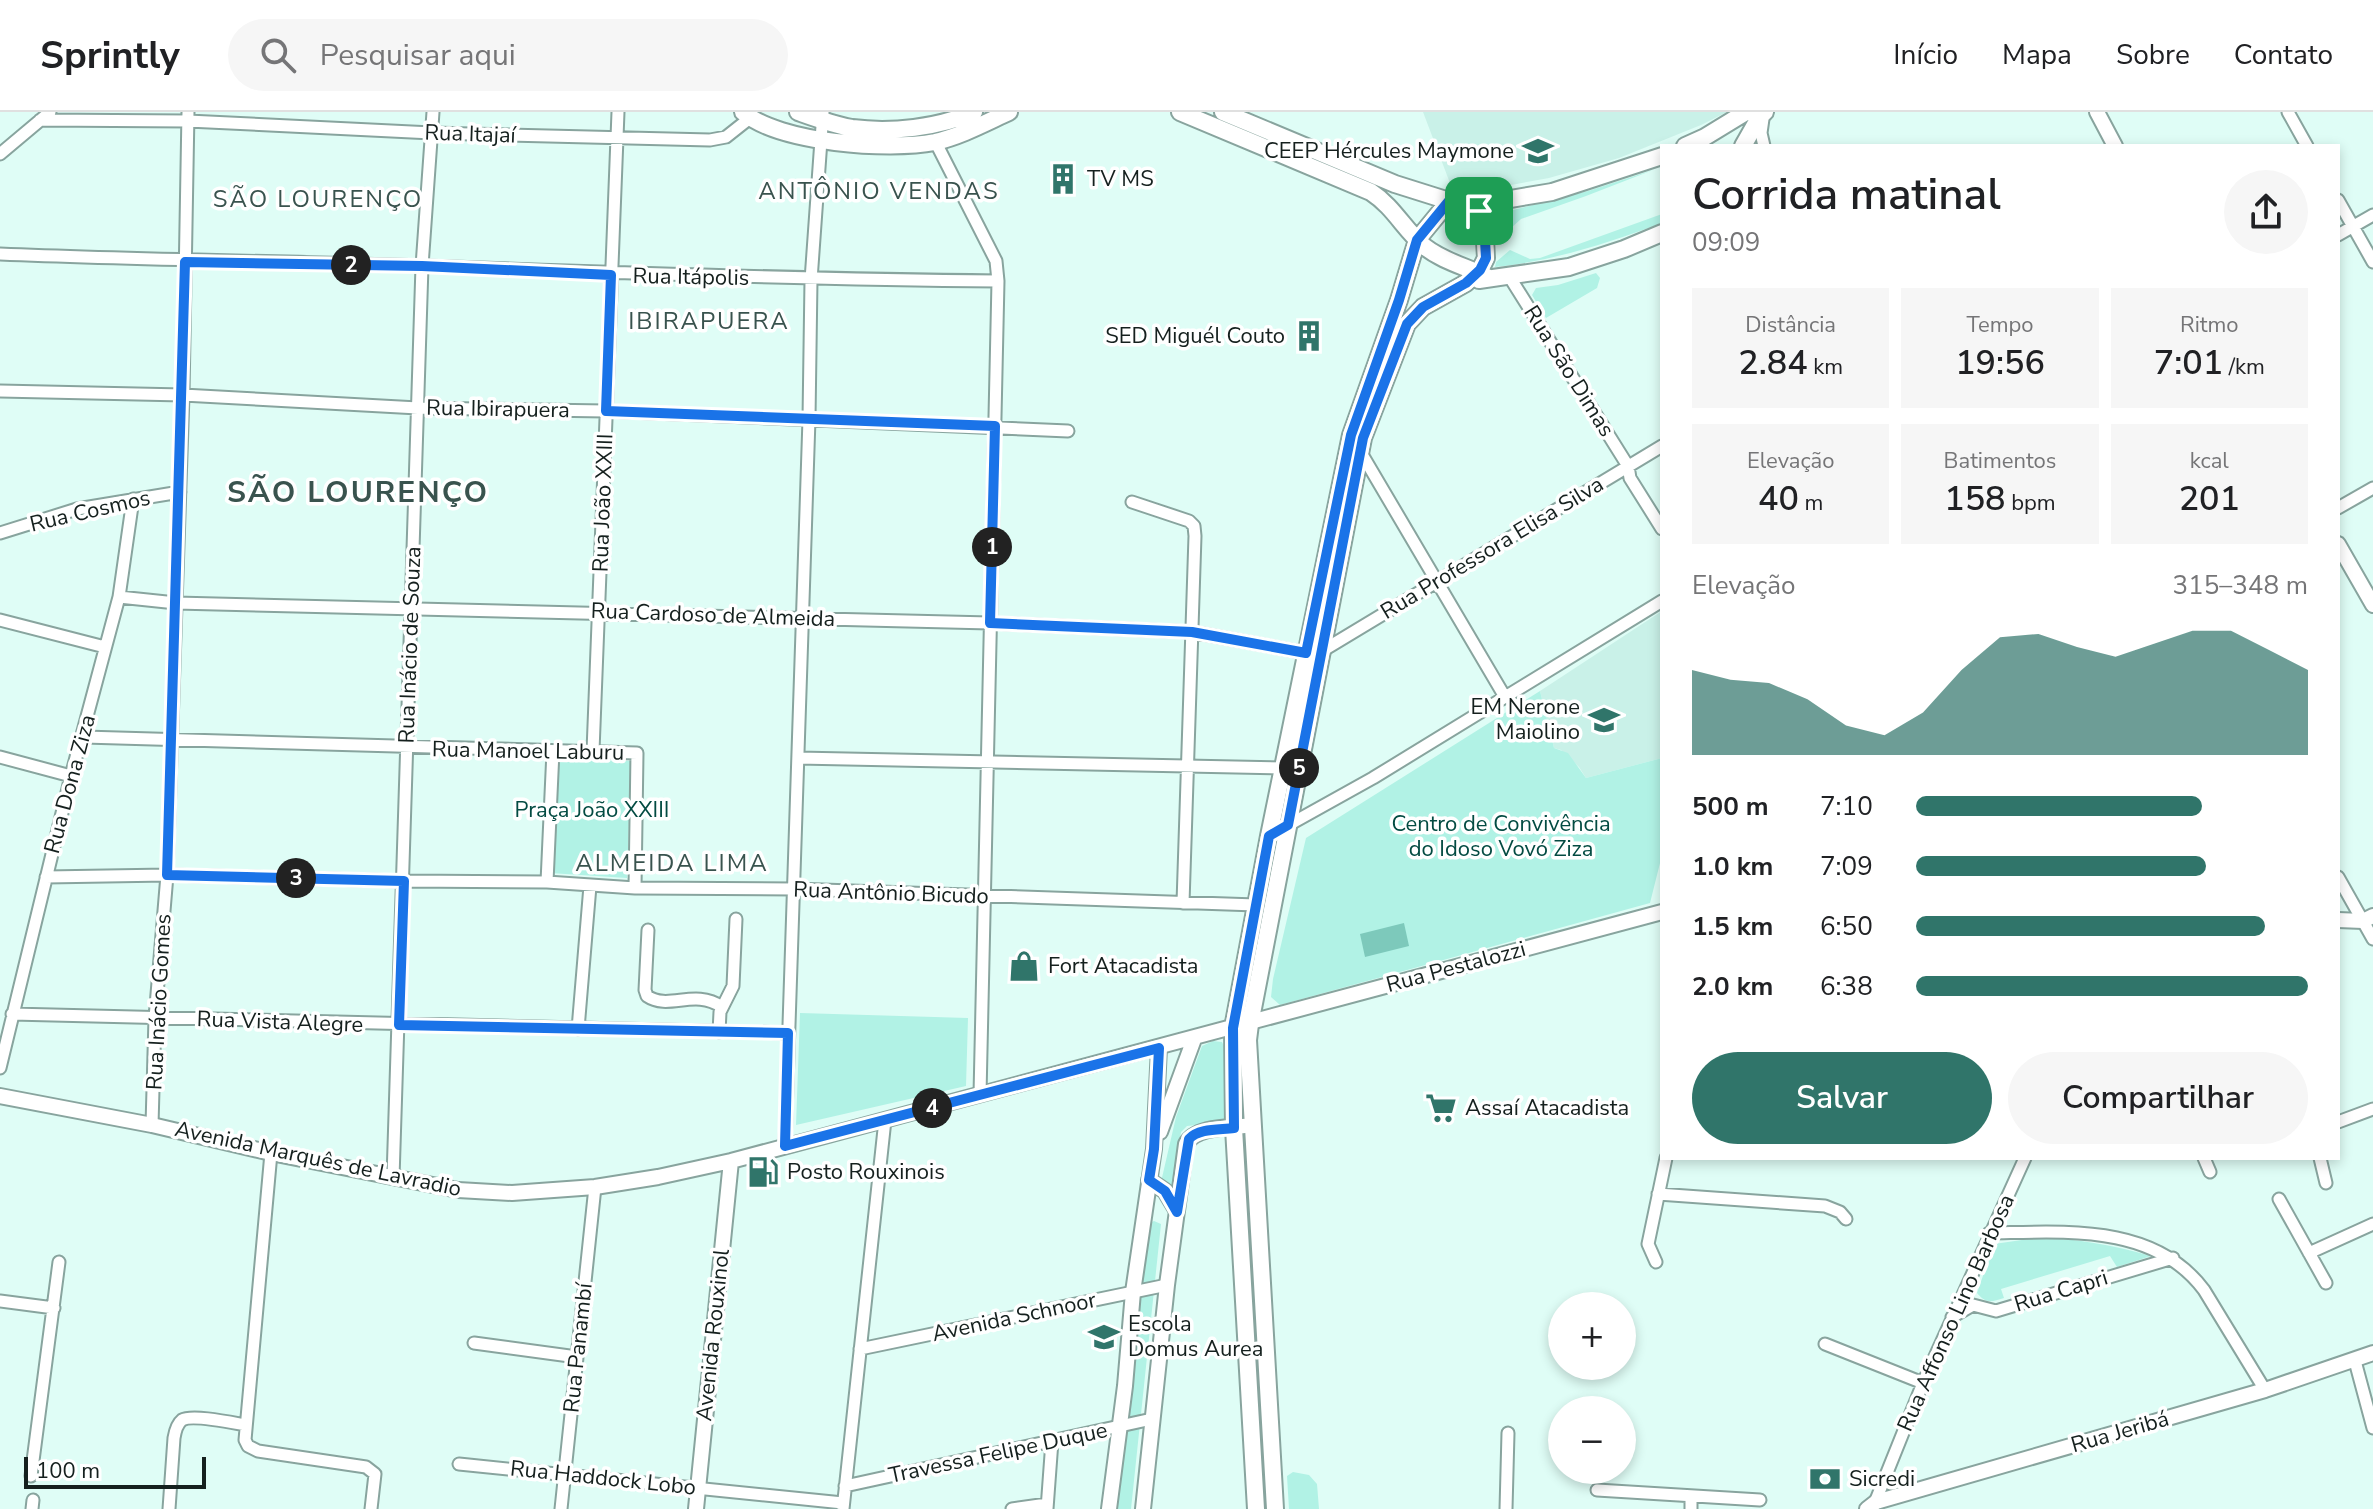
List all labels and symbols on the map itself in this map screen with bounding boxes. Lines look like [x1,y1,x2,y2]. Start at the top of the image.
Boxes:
street label: Rua Itajaí [424,117,518,151]
school or university icon: CEEP Hércules Maymone [1521,134,1555,168]
place label: CEEP Hércules Maymone [1264,136,1514,166]
building icon: TV MS [1046,162,1080,196]
place label: TV MS [1087,164,1154,194]
district label: ANTÔNIO VENDAS [758,175,1000,207]
pin [1445,177,1513,245]
district label: SÃO LOURENÇO [213,183,423,215]
pin: 2 [331,245,371,285]
street label: Rua Itápolis [632,261,750,293]
street label: Rua São Dimas [1517,299,1621,443]
district label: IBIRAPUERA [628,305,790,337]
building icon: SED Miguél Couto [1292,319,1326,353]
place label: SED Miguél Couto [1105,321,1285,351]
street label: Rua Ibirapuera [426,393,570,425]
street label: Rua João XXIII [586,433,620,573]
street label: Rua Professora Elisa Silva [1375,469,1609,627]
district label: SÃO LOURENÇO [227,472,489,513]
street label: Rua Cosmos [27,483,153,539]
pin: 1 [972,527,1012,567]
street label: Rua Inácio de Souza [392,546,428,744]
street label: Rua Cardoso de Almeida [590,596,836,634]
place label: EM Nerone Maiolino [1471,692,1580,747]
school or university icon: EM Nerone Maiolino [1587,703,1621,737]
street label: Rua Dona Ziza [37,711,103,857]
street label: Rua Manoel Laburu [432,734,624,768]
pin: 5 [1279,748,1319,788]
park label: Praça João XXIII [515,795,669,825]
park label: Centro de Convivência do Idoso Vovó Ziza [1391,809,1611,864]
district label: ALMEIDA LIMA [575,847,769,879]
pin: 3 [276,858,316,898]
street label: Rua Antônio Bicudo [793,875,989,911]
street label: Rua Inácio Gomes [139,913,179,1091]
street label: Rua Pestalozzi [1383,934,1529,1000]
shop icon: Fort Atacadista [1007,949,1041,983]
place label: Fort Atacadista [1048,951,1198,981]
street label: Rua Vista Alegre [196,1004,364,1040]
pin: 4 [912,1088,952,1128]
supermarket icon: Assaí Atacadista [1424,1091,1458,1125]
place label: Assaí Atacadista [1465,1093,1629,1123]
street label: Avenida Marquês de Lavradio [172,1114,464,1204]
fuel station icon: Posto Rouxinois [746,1155,780,1189]
place label: Posto Rouxinois [787,1157,945,1187]
street label: Rua Affonso Lino Barbosa [1890,1190,2022,1436]
street label: Avenida Rouxinol [689,1247,737,1423]
street label: Rua Capri [2011,1263,2111,1319]
street label: Rua Panambí [556,1280,600,1414]
street label: Avenida Schnoor [929,1285,1099,1349]
place label: Escola Domus Aurea [1128,1309,1263,1364]
school or university icon: Escola Domus Aurea [1087,1320,1121,1354]
street label: Rua Jeribá [2067,1404,2173,1460]
street label: Travessa Felipe Duque [886,1415,1110,1491]
scale bar [24,1453,206,1489]
street label: Rua Haddock Lobo [509,1453,697,1503]
bank icon: Sicredi [1808,1462,1842,1496]
place label: Sicredi [1849,1464,1915,1494]

